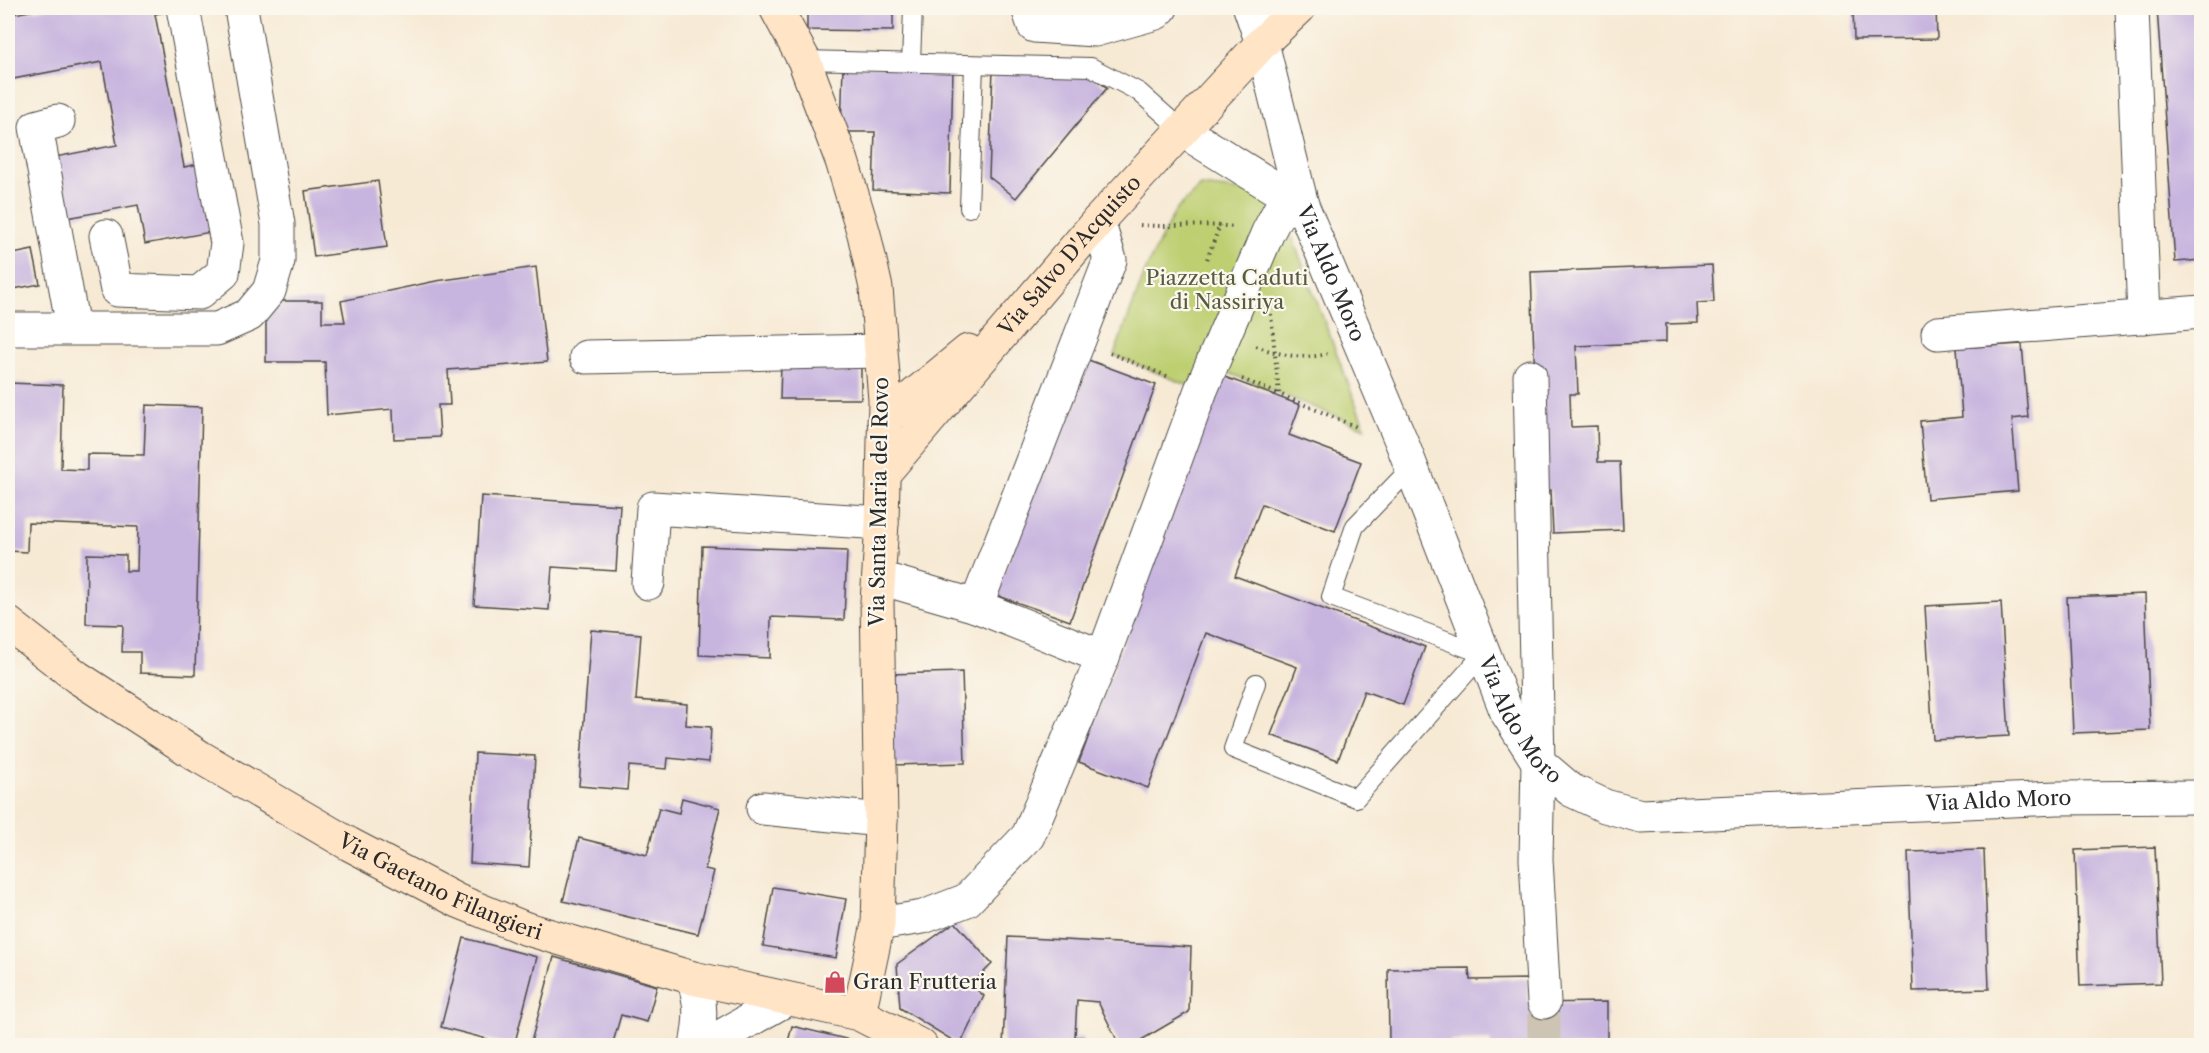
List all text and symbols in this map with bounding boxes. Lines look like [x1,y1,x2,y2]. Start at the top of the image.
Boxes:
street label: Via Salvo D'Acquisto [992,170,1146,342]
street label: Via Aldo Moro [1291,200,1371,345]
park label: Piazzetta Caduti di Nassiriya [1146,265,1308,314]
street label: Via Santa Maria del Rovo [864,377,893,628]
street label: Via Aldo Moro [1474,651,1567,789]
street label: Via Aldo Moro [1925,785,2071,816]
street label: Via Gaetano Filangieri [333,827,545,945]
shop icon: Gran Frutteria [822,969,848,995]
place label: Gran Frutteria [853,969,998,994]

